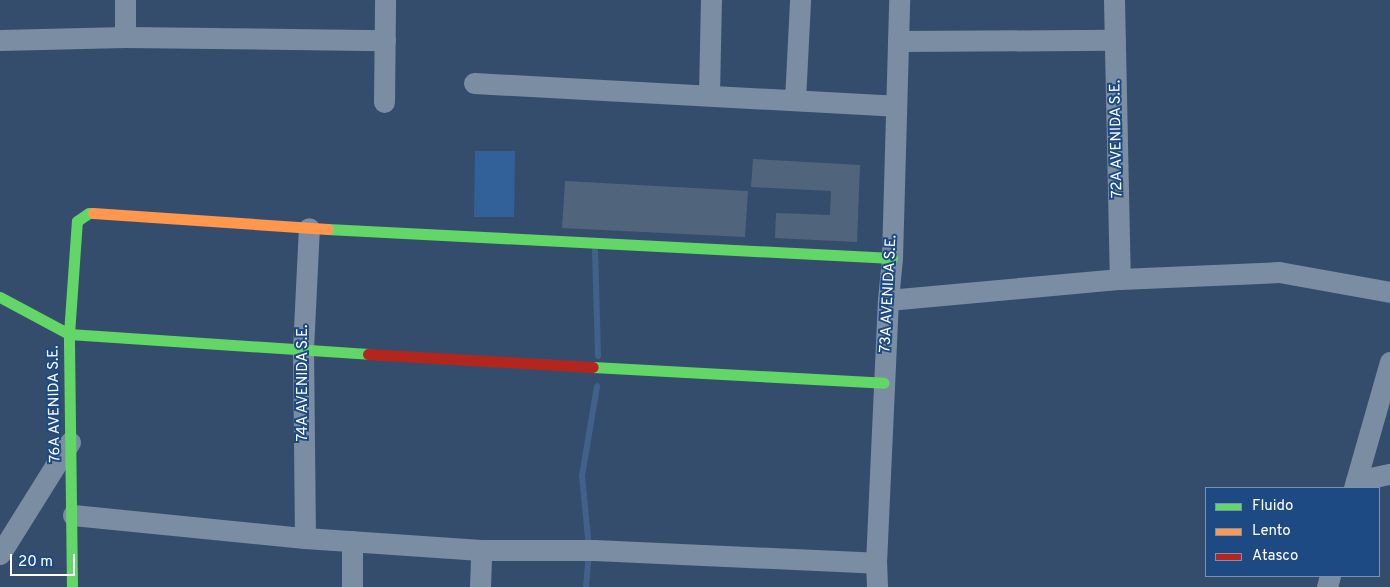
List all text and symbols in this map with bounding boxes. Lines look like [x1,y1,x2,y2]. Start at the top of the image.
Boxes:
street label: 72A AVENIDA S.E. [1107,79,1127,199]
street label: 73A AVENIDA S.E. [877,234,901,354]
street label: 74A AVENIDA S.E. [295,324,313,442]
street label: 76A AVENIDA S.E. [45,344,65,464]
legend [1205,487,1380,577]
text: Fluido [1252,497,1293,516]
text: Lento [1252,522,1291,541]
scale bar [12,544,78,576]
text: Atasco [1252,547,1298,566]
text: 20 m [18,553,53,572]

